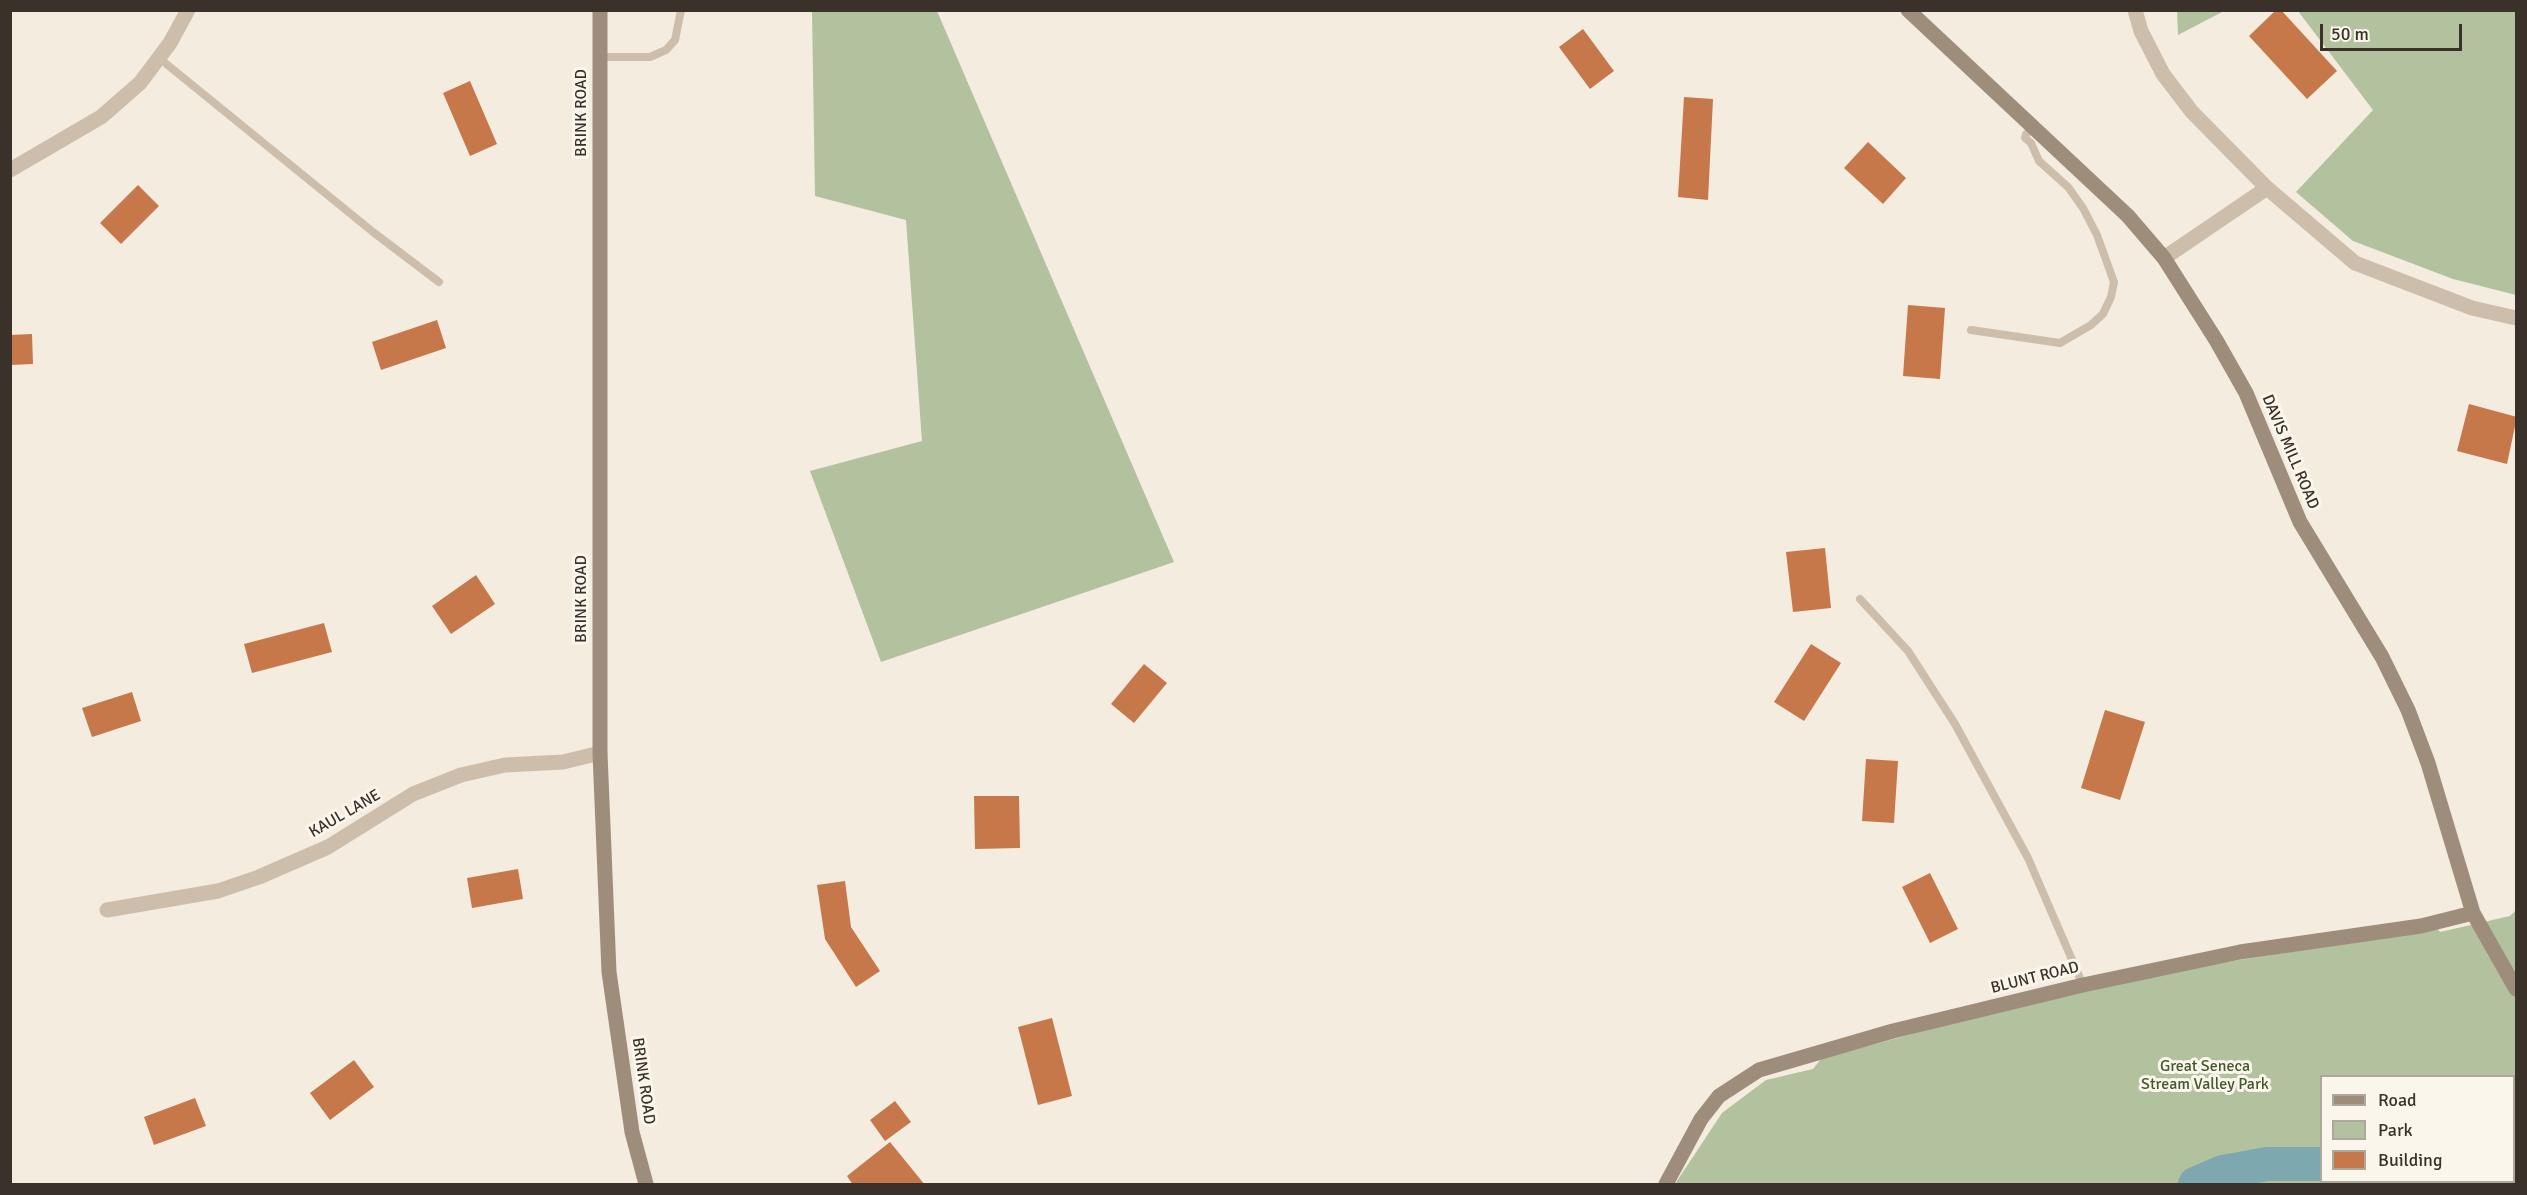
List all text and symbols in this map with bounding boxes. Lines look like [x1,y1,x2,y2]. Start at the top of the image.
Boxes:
scale bar [2323,12,2466,50]
text: 50 m [2331,23,2369,45]
street label: BRINK ROAD [572,69,592,157]
street label: DAVIS MILL ROAD [2257,392,2323,512]
street label: BRINK ROAD [572,555,592,643]
street label: KAUL LANE [306,786,384,842]
street label: BLUNT ROAD [1989,958,2081,998]
street label: BRINK ROAD [627,1036,659,1126]
park label: Great Seneca Stream Valley Park [2141,1057,2269,1095]
legend [2320,1075,2515,1183]
text: Road [2378,1089,2417,1111]
text: Park [2378,1119,2413,1141]
text: Building [2378,1149,2442,1171]

